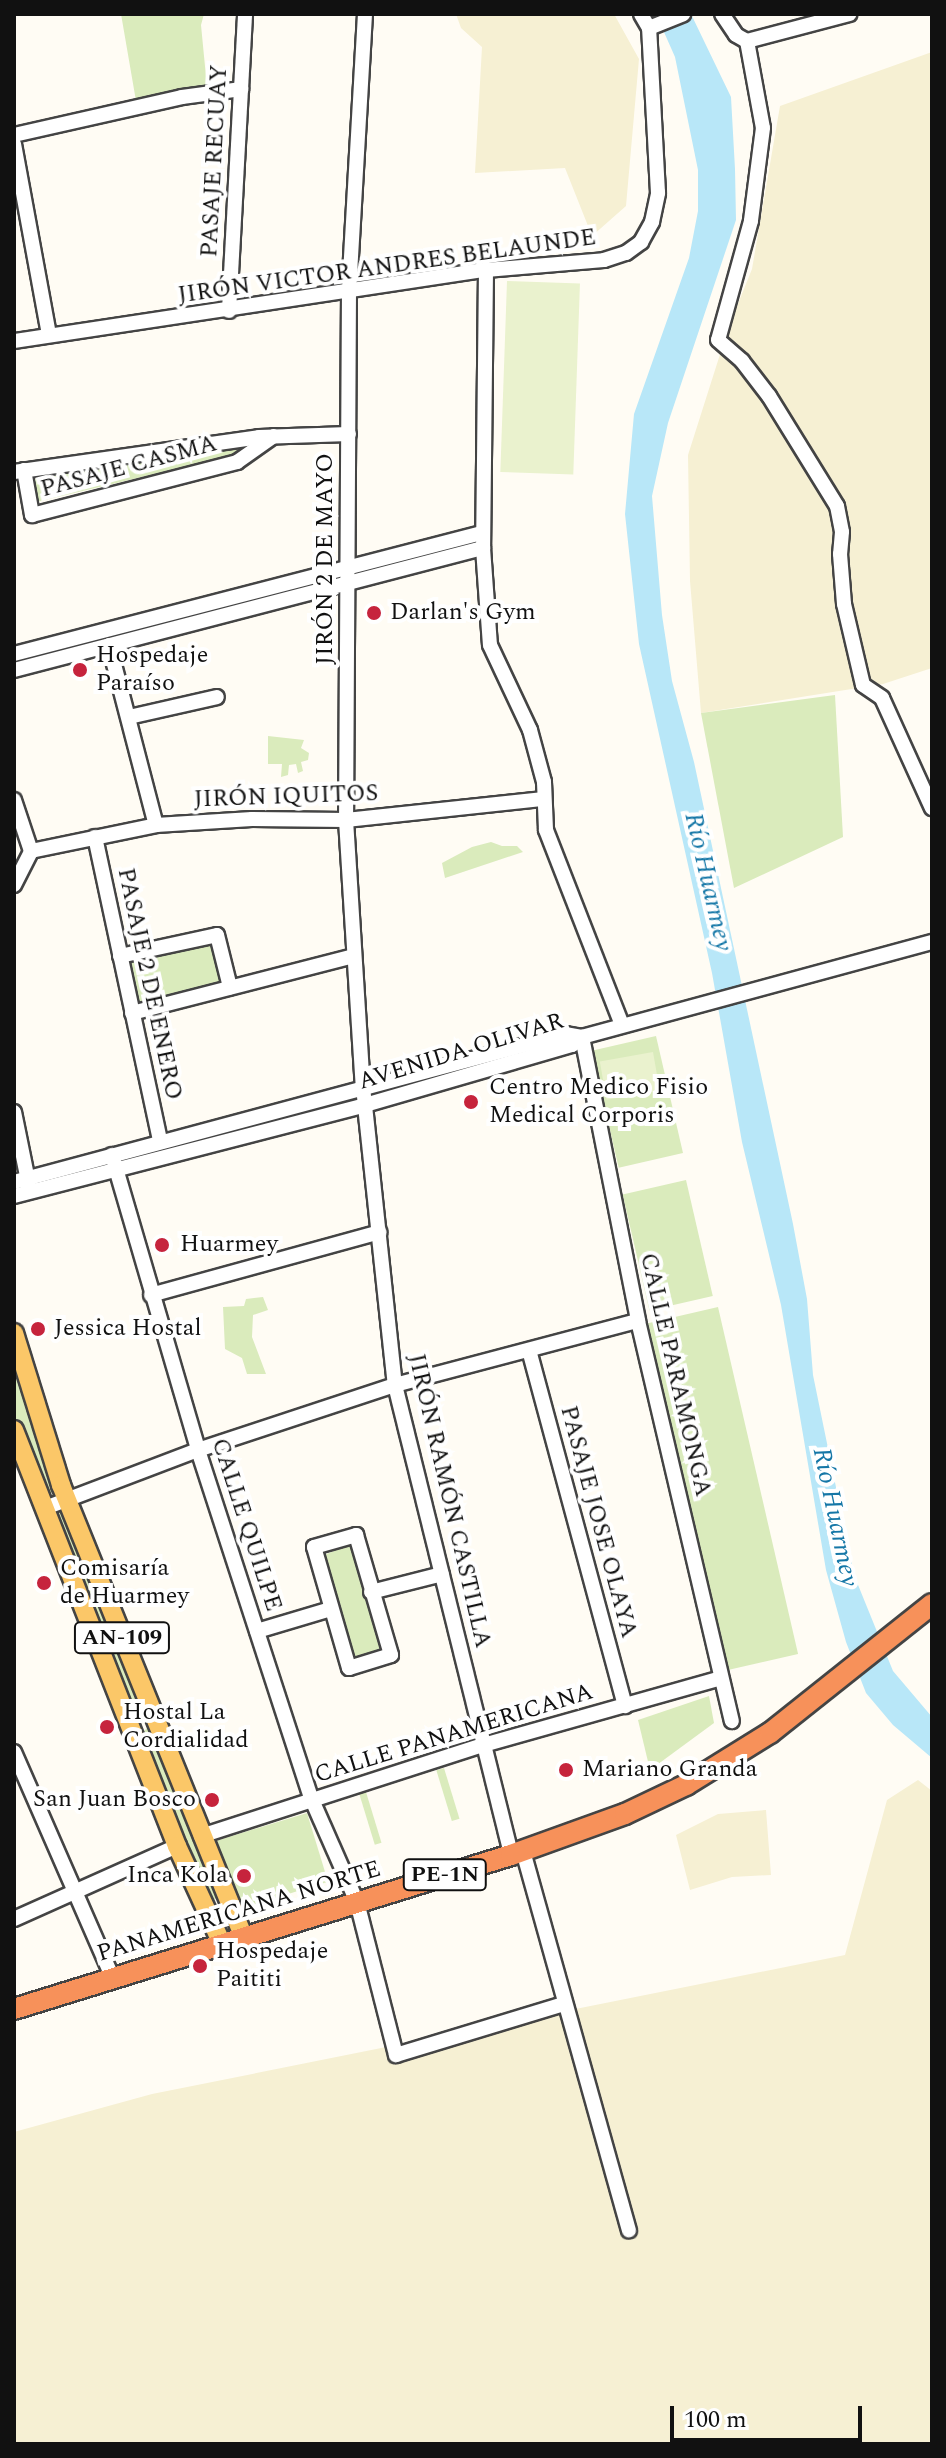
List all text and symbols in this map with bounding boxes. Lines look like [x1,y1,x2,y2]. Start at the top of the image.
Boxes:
street label: PASAJE RECUAY [196,64,234,258]
street label: JIRÓN VICTOR ANDRES BELAUNDE [176,223,598,311]
street label: PASAJE CASMA [38,430,220,504]
street label: JIRÓN 2 DE MAYO [312,453,340,665]
place label: Darlan's Gym [390,599,536,627]
marker: Darlan's Gym [365,604,383,622]
place label: Hospedaje Paraíso [96,642,208,698]
marker: Hospedaje Paraíso [71,661,89,679]
street label: JIRÓN IQUITOS [193,779,379,815]
water label: Río Huarmey [677,810,739,954]
street label: PASAJE 2 DE ENERO [110,865,188,1103]
street label: AVENIDA OLIVAR [355,1007,567,1097]
place label: Centro Medico Fisio Medical Corporis [489,1074,708,1130]
marker: Centro Medico Fisio Medical Corporis [460,1091,482,1113]
place label: Huarmey [180,1231,278,1259]
marker: Huarmey [151,1234,173,1256]
street label: CALLE PARAMONGA [633,1250,717,1500]
place label: Jessica Hostal [54,1315,201,1343]
marker: Jessica Hostal [29,1320,47,1338]
street label: JIRÓN RAMÓN CASTILLA [401,1351,497,1651]
street label: PASAJE JOSE OLAYA [553,1403,643,1641]
street label: CALLE QUILPE [204,1435,288,1615]
water label: Río Huarmey [805,1445,865,1589]
place label: Comisaría de Huarmey [60,1555,189,1611]
marker: Comisaría de Huarmey [35,1574,53,1592]
road number: AN-109 [72,1620,172,1656]
street label: CALLE PANAMERICANA [311,1678,597,1790]
place label: Hostal La Cordialidad [123,1699,249,1755]
marker: Hostal La Cordialidad [98,1718,116,1736]
place label: Mariano Granda [582,1756,758,1784]
marker: Mariano Granda [557,1761,575,1779]
place label: San Juan Bosco [33,1786,196,1814]
marker: San Juan Bosco [203,1791,221,1809]
street label: PANAMERICANA NORTE [94,1855,384,1969]
road number: PE-1N [401,1857,489,1893]
place label: Inca Kola [127,1862,228,1890]
marker: Inca Kola [235,1867,253,1885]
place label: Hospedaje Paititi [216,1938,328,1994]
marker: Hospedaje Paititi [191,1957,209,1975]
scale bar [674,2390,866,2440]
text: 100 m [684,2402,747,2438]

